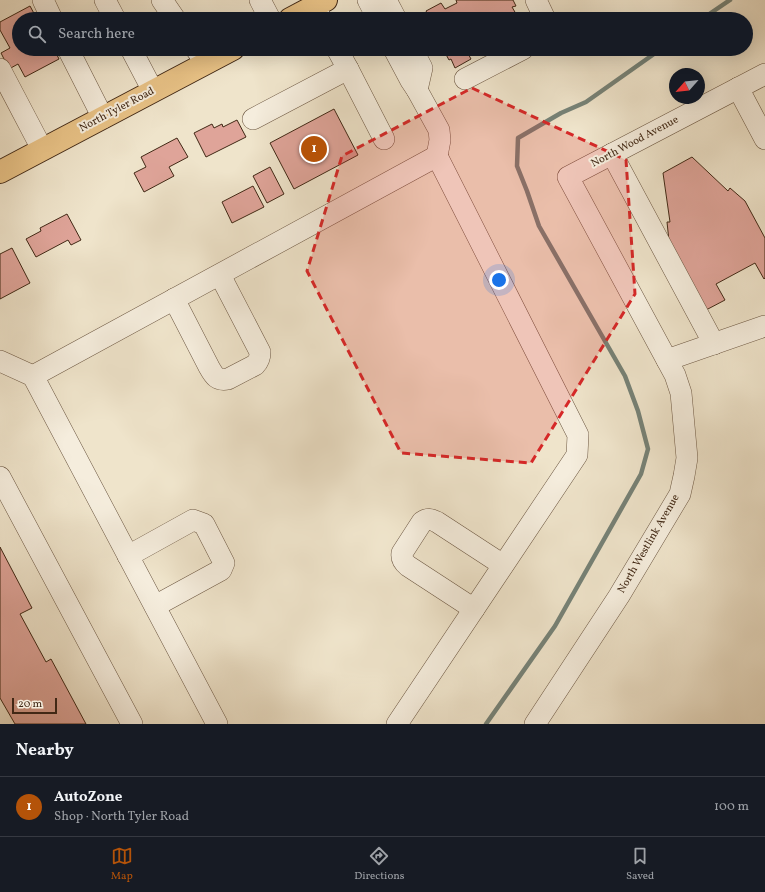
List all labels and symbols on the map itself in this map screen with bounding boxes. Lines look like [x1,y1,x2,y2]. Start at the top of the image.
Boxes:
north arrow [669,68,705,104]
street label: North Tyler Road [77,84,157,136]
street label: North Wood Avenue [589,113,681,171]
pin: 1 [301,134,327,164]
your location [489,270,509,290]
street label: North Westlink Avenue [614,492,684,596]
scale bar [12,696,57,715]

